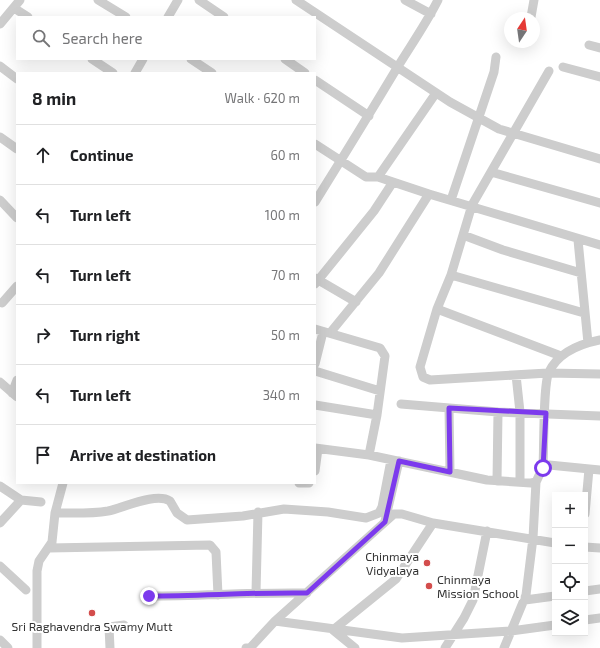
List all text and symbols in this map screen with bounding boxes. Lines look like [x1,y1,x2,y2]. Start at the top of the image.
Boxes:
north arrow [504,12,540,48]
search box [16,16,316,60]
icon: search [30,27,52,49]
text: Search here [62,29,143,47]
text: 8 min [32,88,76,108]
text: Walk · 620 m [225,90,300,106]
icon: ahead [32,144,54,166]
text: Continue [70,146,133,164]
text: 60 m [270,147,300,163]
icon: left [32,204,54,226]
text: Turn left [70,206,131,224]
text: 100 m [265,207,300,223]
icon: left [32,264,54,286]
text: Turn left [70,266,131,284]
text: 70 m [271,267,300,283]
icon: right [32,324,54,346]
text: Turn right [70,326,140,344]
text: 50 m [271,327,300,343]
icon: left [32,384,54,406]
text: Turn left [70,386,131,404]
text: 340 m [263,387,300,403]
icon: arrive [32,444,54,466]
text: Arrive at destination [70,446,216,464]
route start [534,459,552,477]
map controls [552,492,588,636]
button: + [552,492,588,528]
button: − [552,528,588,564]
place label: Chinmaya Vidyalaya [365,549,419,577]
marker: Chinmaya Vidyalaya [422,558,432,568]
button: locate [552,564,588,600]
place label: Chinmaya Mission School [437,572,519,600]
marker: Chinmaya Mission School [424,581,434,591]
route end [140,587,158,605]
button: layers [552,600,588,636]
marker: Sri Raghavendra Swamy Mutt [87,608,97,618]
place label: Sri Raghavendra Swamy Mutt [11,619,173,633]

